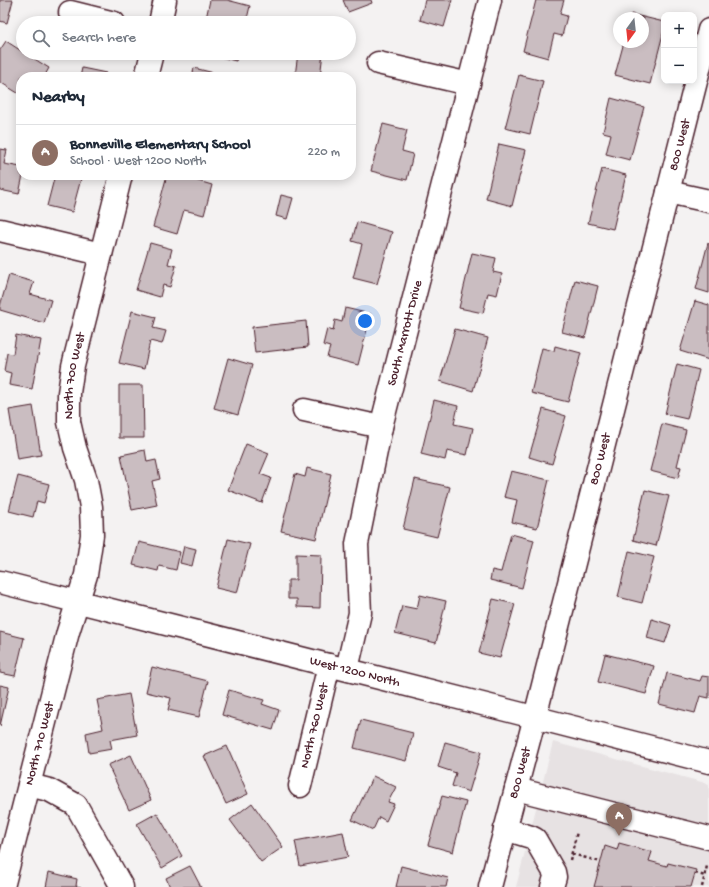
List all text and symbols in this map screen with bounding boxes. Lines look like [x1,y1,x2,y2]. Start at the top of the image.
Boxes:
north arrow [613,12,649,48]
map controls [661,12,697,84]
button: + [661,12,697,48]
search box [16,16,356,60]
icon: search [30,27,52,49]
text: Search here [62,29,136,47]
button: − [661,48,697,84]
text: Nearby [32,88,85,108]
street label: 800 West [666,116,694,172]
text: Bonneville Elementary School [70,136,251,154]
text: A [41,145,49,160]
text: 220 m [308,145,340,160]
text: School · West 1200 North [70,154,207,169]
street label: South Marrott Drive [384,278,426,387]
your location [355,311,375,331]
street label: North 700 West [61,329,89,419]
street label: 800 West [587,430,615,486]
street label: West 1200 North [308,653,402,690]
street label: North 760 West [297,680,332,770]
street label: North 710 West [22,699,58,787]
street label: 800 West [506,744,535,800]
pin: A [606,803,632,836]

